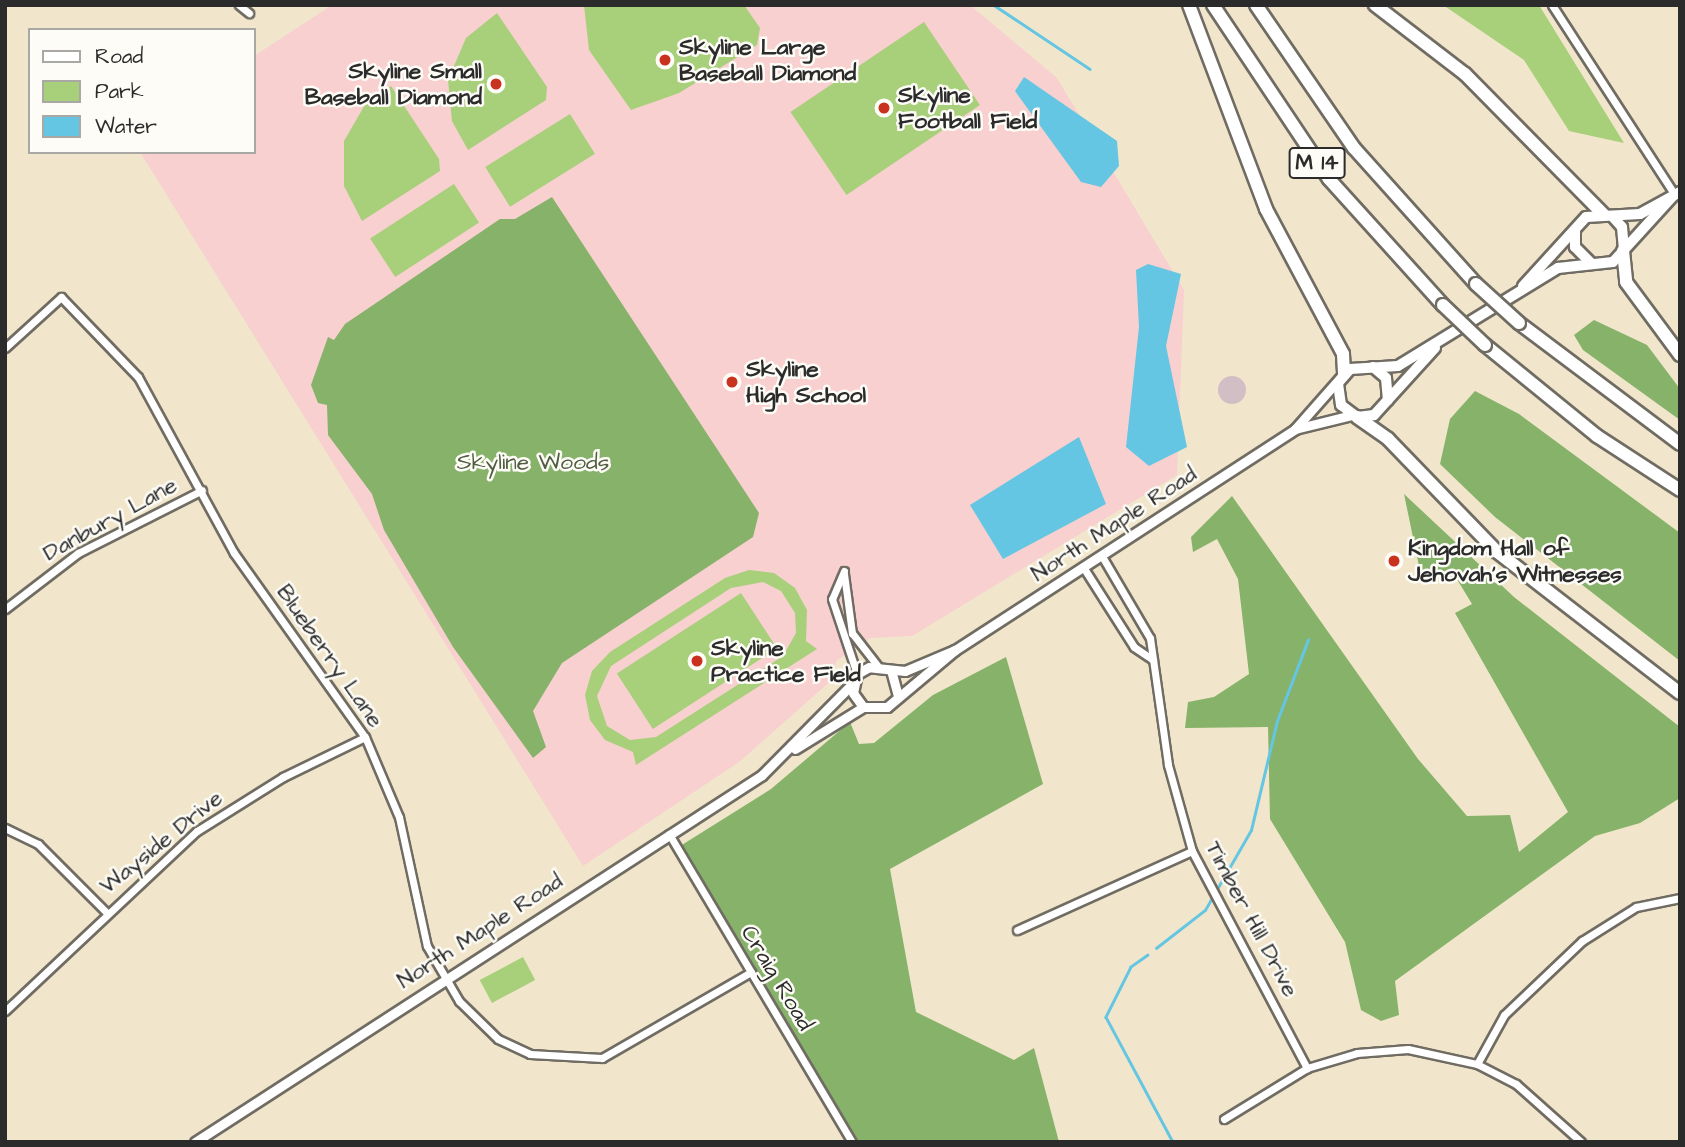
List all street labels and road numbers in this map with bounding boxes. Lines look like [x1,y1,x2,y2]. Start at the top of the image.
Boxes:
road number: M 14 [1287,146,1347,180]
street label: North Maple Road [1026,460,1202,588]
street label: Danbury Lane [38,471,182,567]
street label: Blueberry Lane [270,579,390,733]
street label: Wayside Drive [94,784,228,900]
street label: Timber Hill Drive [1199,836,1305,1002]
street label: North Maple Road [392,867,568,995]
street label: Craig Road [735,920,819,1036]

